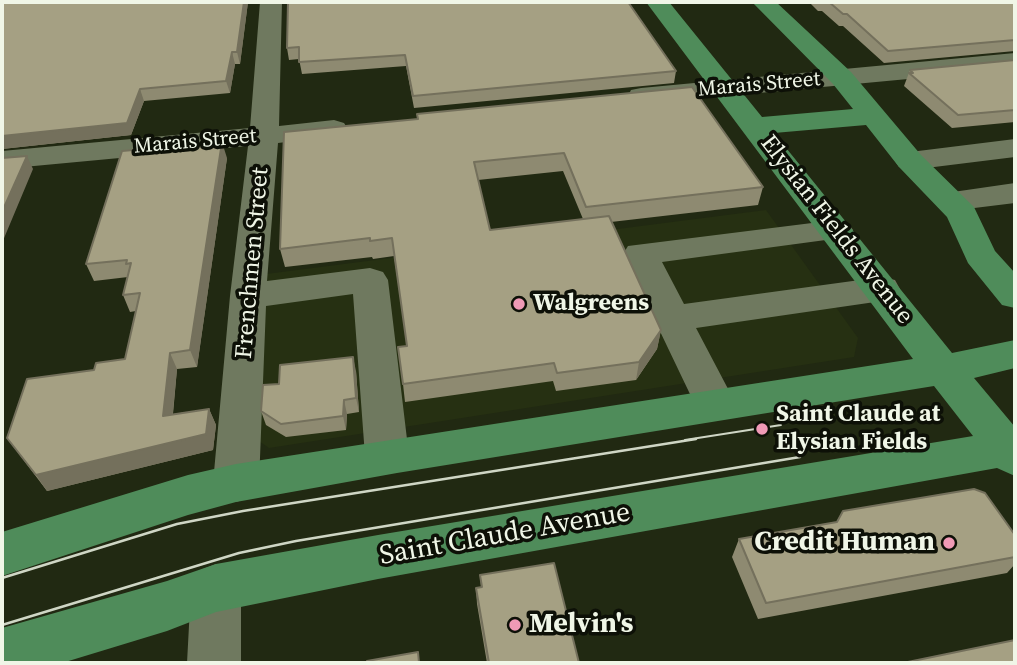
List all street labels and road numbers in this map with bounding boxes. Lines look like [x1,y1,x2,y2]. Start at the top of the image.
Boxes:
street label: Marais Street [697,67,821,103]
street label: Marais Street [133,124,257,160]
street label: Elysian Fields Avenue [753,130,919,330]
street label: Frenchmen Street [230,166,276,360]
street label: Saint Claude Avenue [377,496,633,574]

